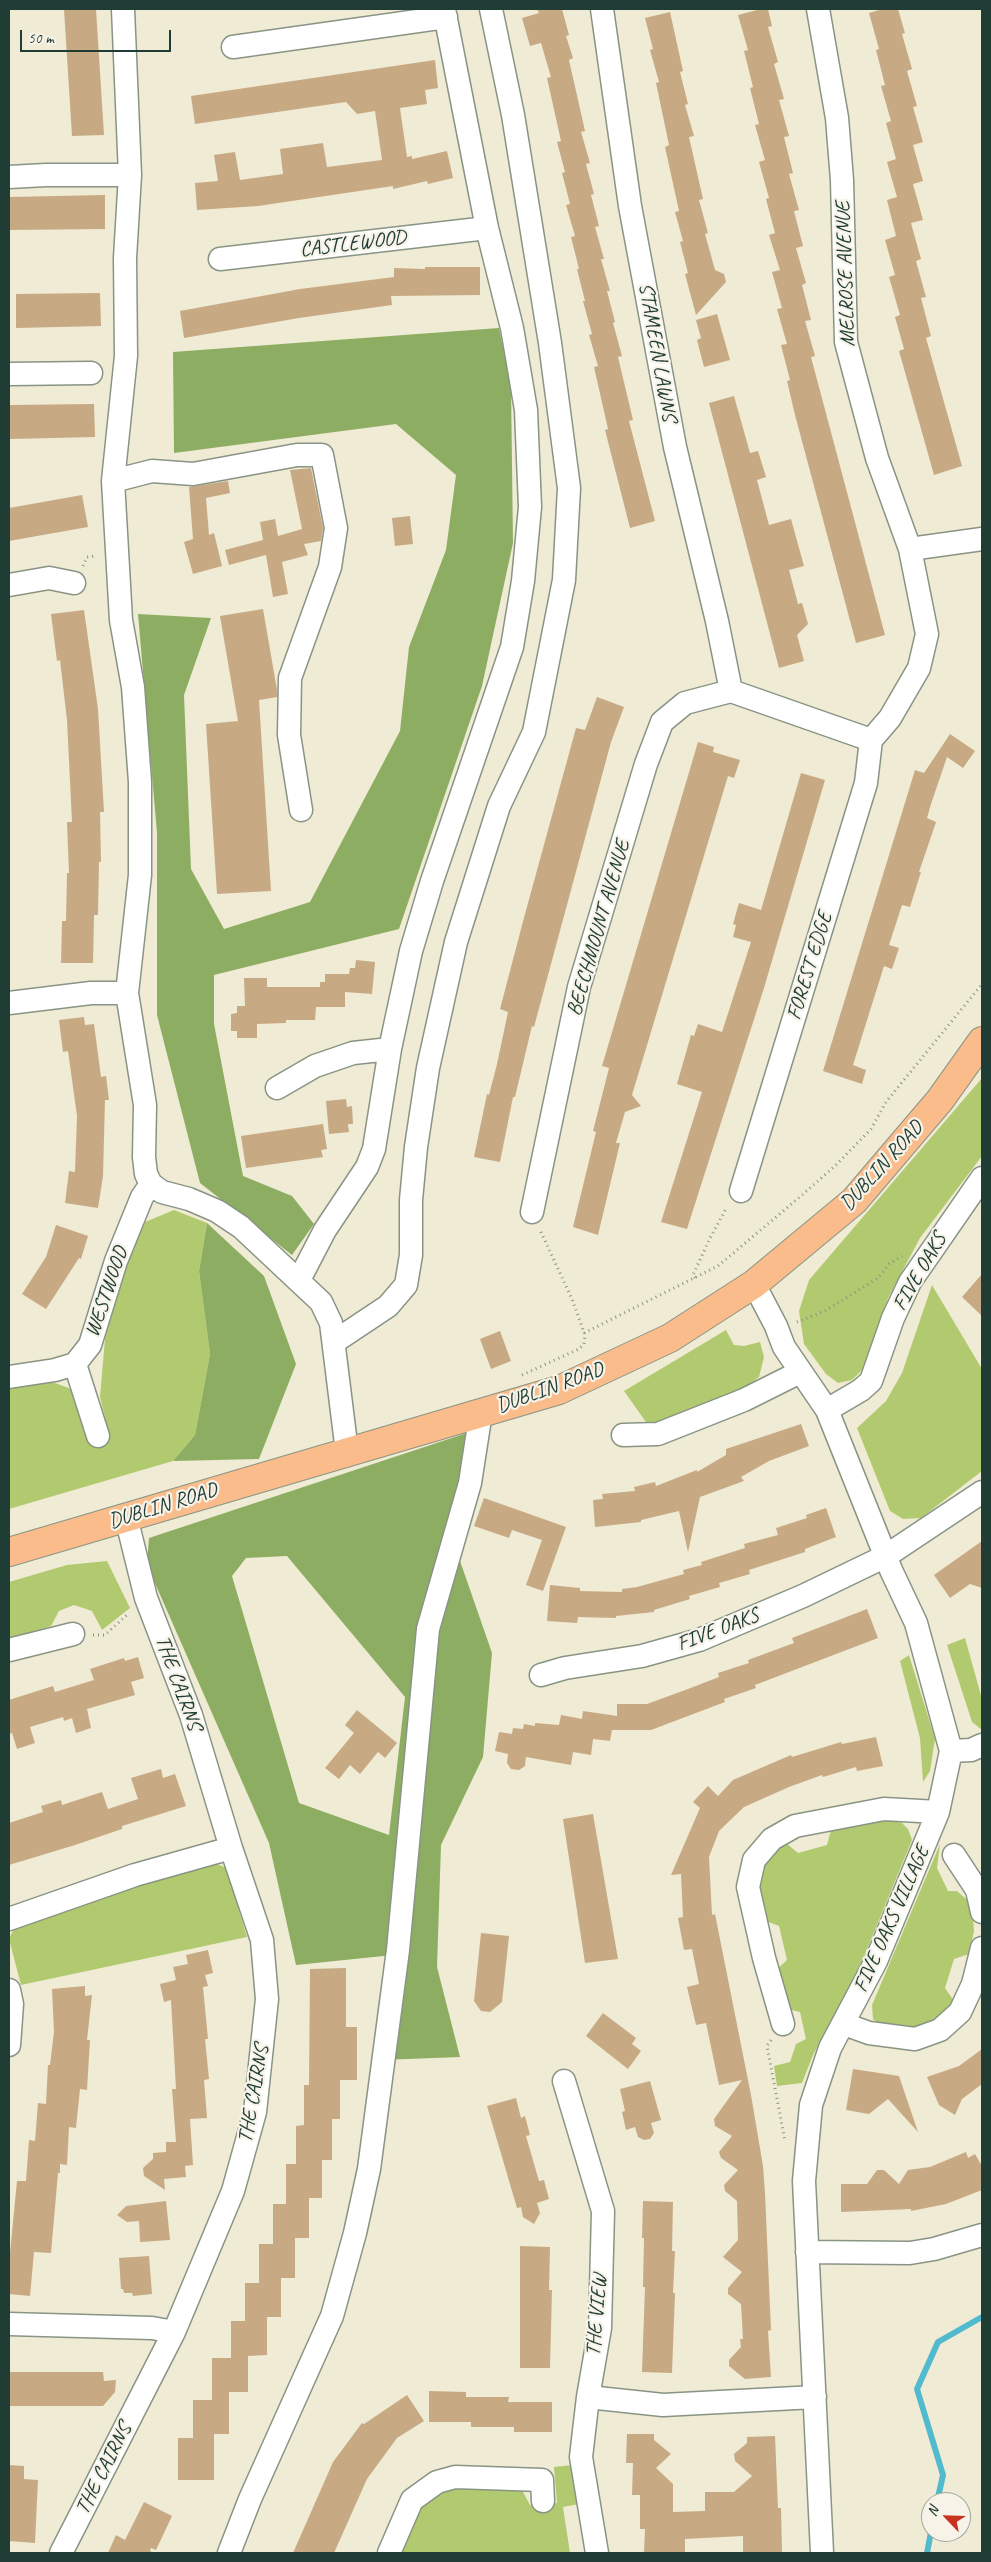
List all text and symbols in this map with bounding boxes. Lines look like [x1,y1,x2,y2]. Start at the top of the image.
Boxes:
scale bar [22,20,174,52]
text: 50 m [28,29,54,48]
street label: MELROSE AVENUE [831,201,861,347]
street label: CASTLEWOOD [299,225,407,263]
street label: STAMEEN LAWNS [632,281,682,423]
street label: BEECHMOUNT AVENUE [562,837,636,1019]
street label: FOREST EDGE [782,909,838,1023]
street label: DUBLIN ROAD [835,1116,929,1216]
street label: FIVE OAKS [888,1229,952,1315]
street label: WESTWOOD [80,1244,134,1340]
street label: DUBLIN ROAD [493,1357,607,1419]
street label: DUBLIN ROAD [106,1478,220,1534]
street label: FIVE OAKS [674,1603,762,1657]
street label: THE CAIRNS [149,1632,207,1734]
street label: FIVE OAKS VILLAGE [848,1842,936,1996]
street label: THE CAIRNS [233,2043,275,2145]
street label: THE VIEW [581,2273,613,2357]
street label: THE CAIRNS [70,2419,138,2519]
north arrow [921,2492,971,2542]
text: N [923,2504,942,2519]

